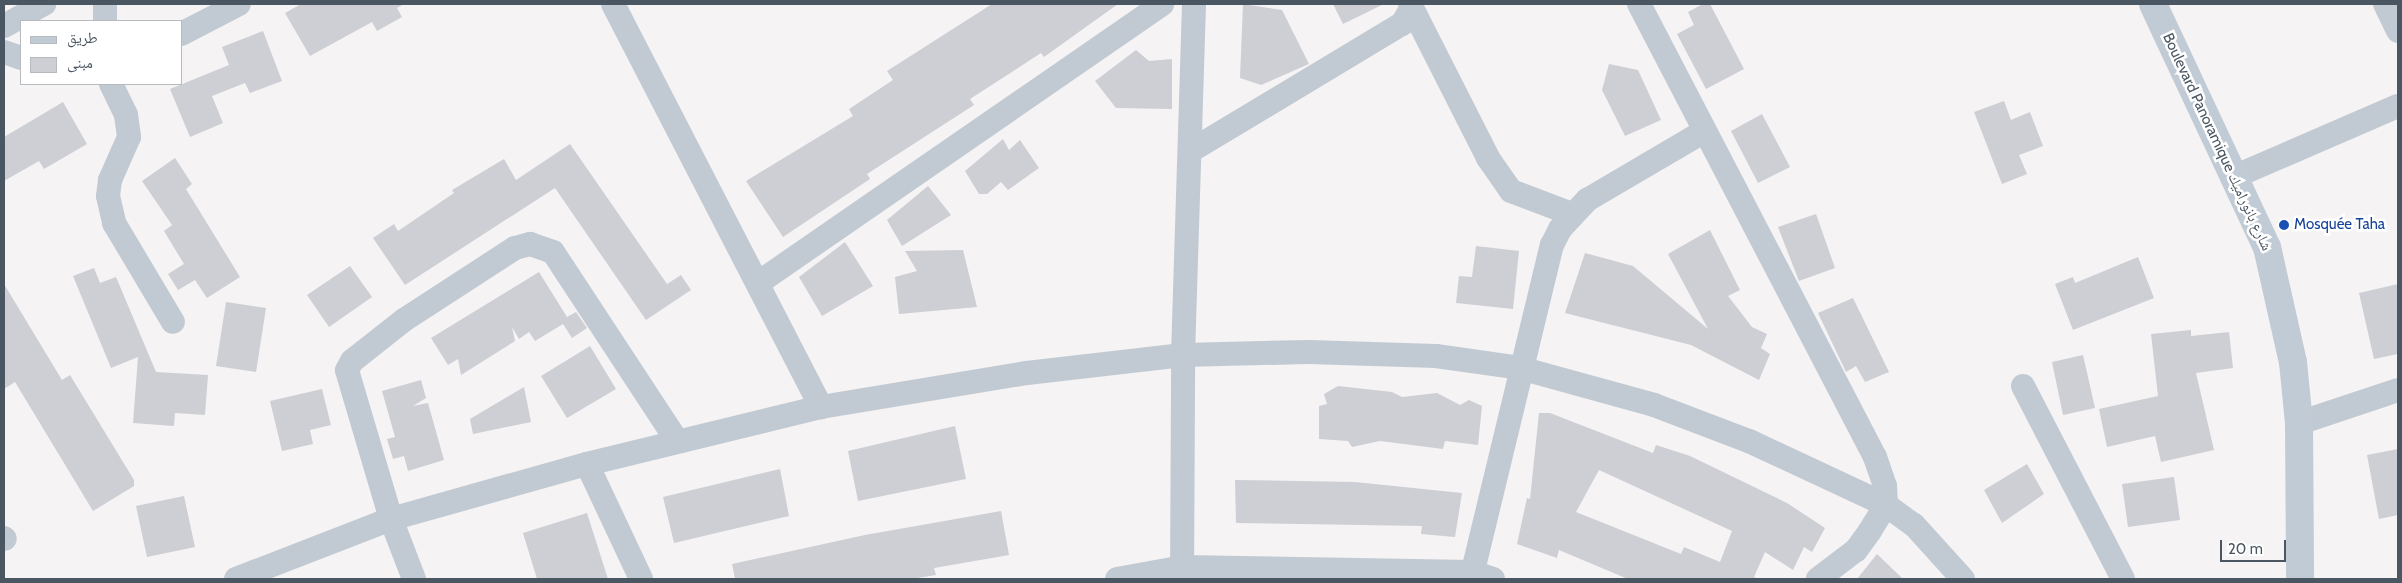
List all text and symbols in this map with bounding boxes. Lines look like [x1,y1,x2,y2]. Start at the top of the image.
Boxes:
legend [20,20,182,85]
text: طريق [67,29,98,47]
street label: Boulevard Panoramique شارع بانوراميك [2159,30,2275,254]
text: مبنى [67,54,93,72]
place label: Mosquée Taha [2294,216,2385,234]
marker: Mosquée Taha [2278,219,2290,231]
scale bar [2222,530,2288,562]
text: 20 m [2228,540,2263,558]

